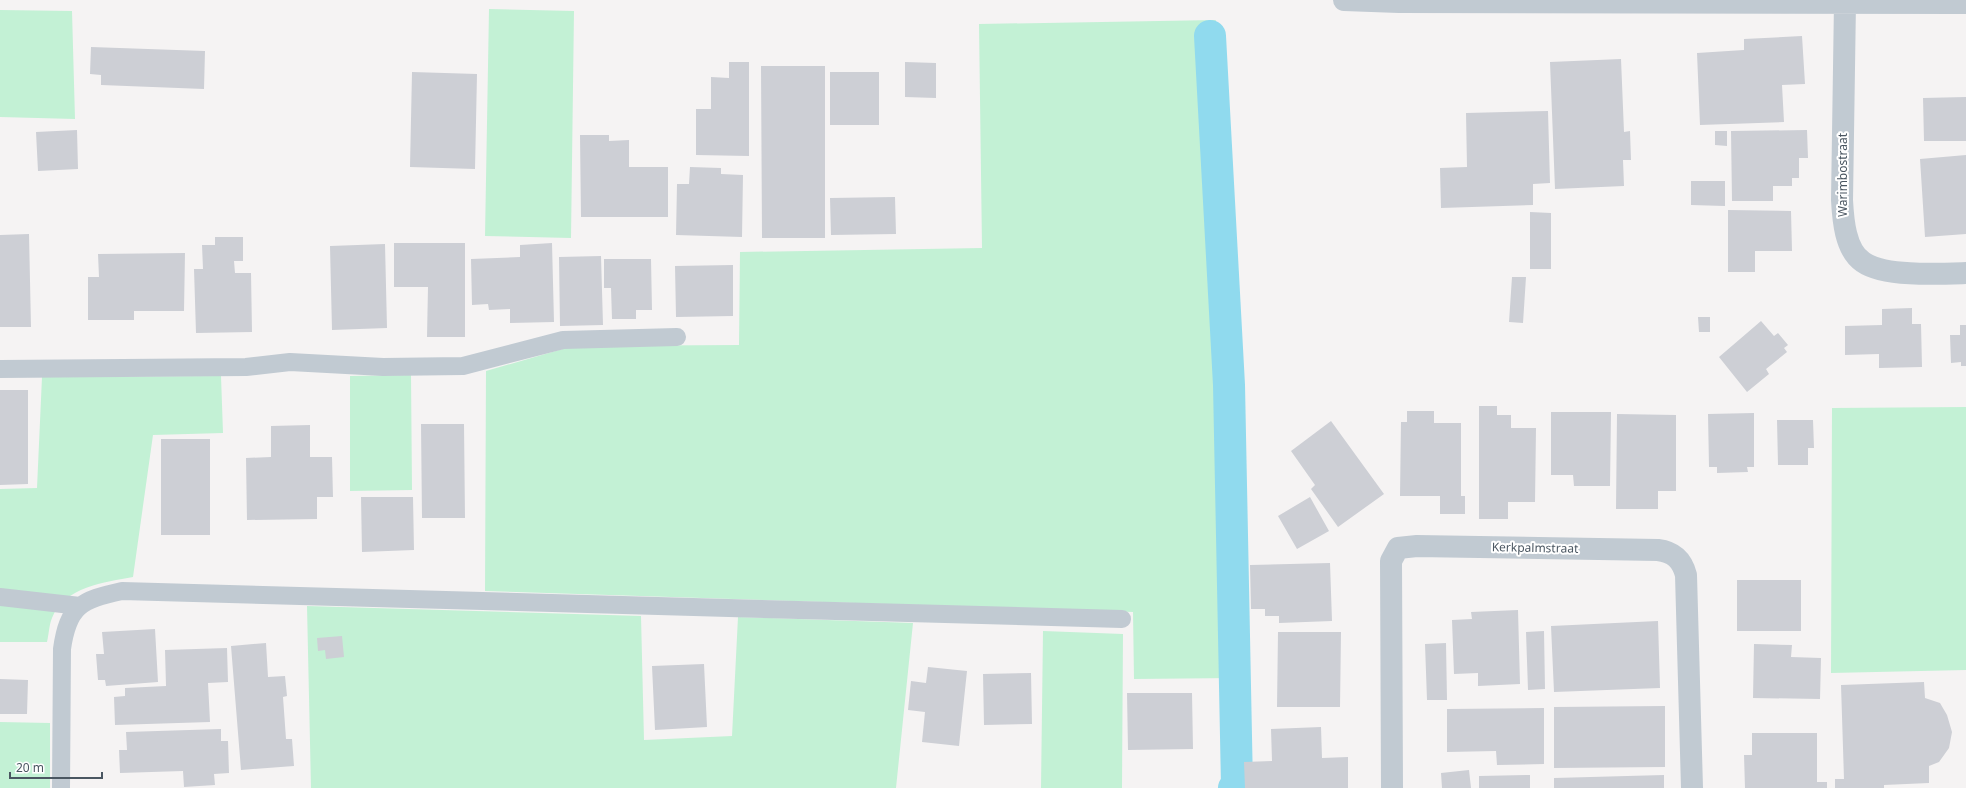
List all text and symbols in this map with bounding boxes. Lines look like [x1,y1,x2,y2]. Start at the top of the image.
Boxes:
street label: Warimbostraat [1834,132,1851,217]
street label: Kerkpalmstraat [1492,538,1579,557]
scale bar [10,754,102,780]
text: 20 m [16,759,44,776]

